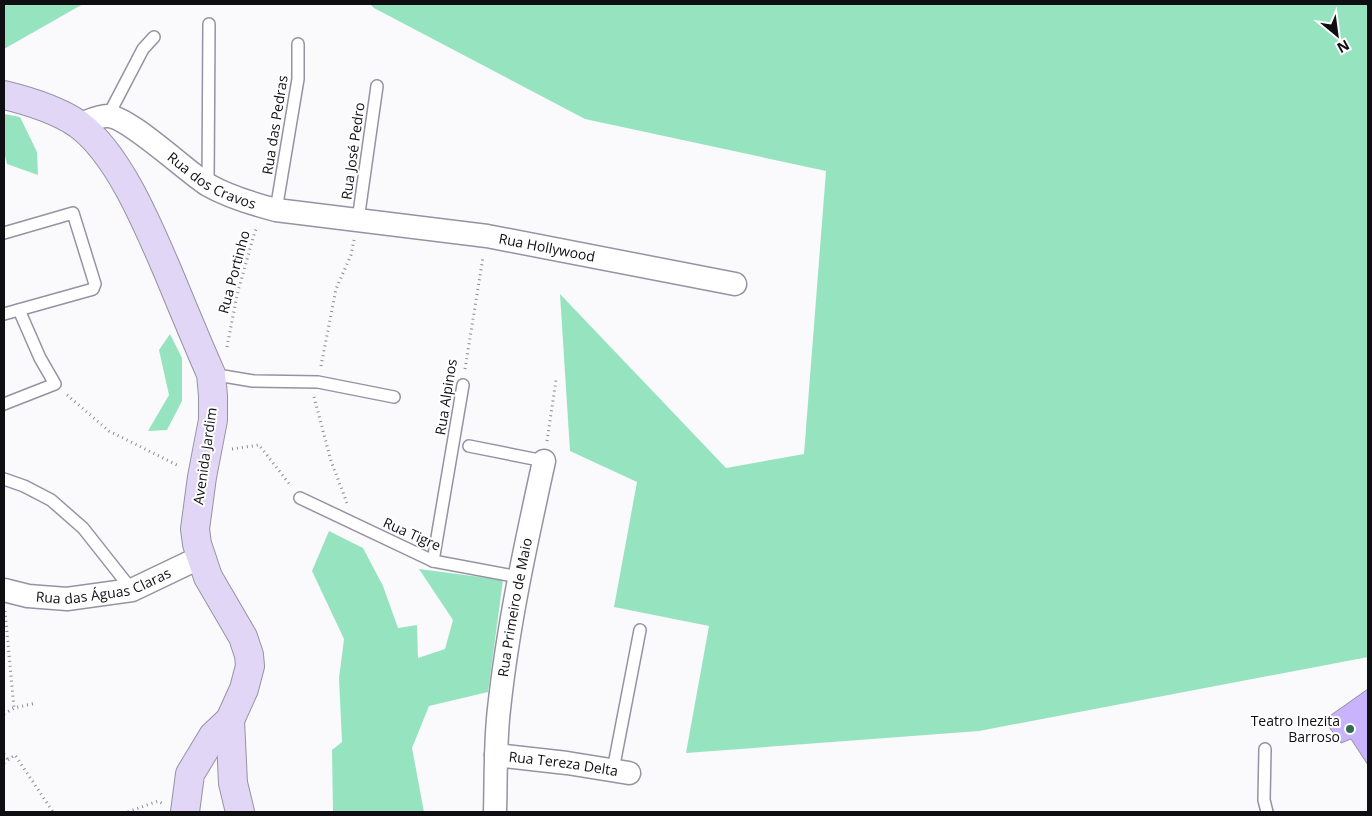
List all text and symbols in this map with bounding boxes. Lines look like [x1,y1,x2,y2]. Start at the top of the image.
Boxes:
north arrow [1312,10,1362,60]
text: N [1334,36,1353,58]
street label: Rua das Pedras [257,74,292,176]
street label: Rua José Pedro [336,101,369,201]
street label: Rua dos Cravos [164,147,259,213]
street label: Rua Portinho [213,228,254,316]
street label: Rua Hollywood [497,228,597,266]
street label: Rua Alpinos [430,357,461,436]
street label: Avenida Jardim [188,406,221,506]
street label: Rua Tigre [380,512,444,555]
street label: Rua Primeiro de Maio [493,536,536,678]
street label: Rua das Águas Claras [35,563,174,608]
place label: Teatro Inezita Barroso [1251,711,1340,746]
marker: Teatro Inezita Barroso [1344,723,1356,735]
street label: Rua Tereza Delta [508,747,620,780]

